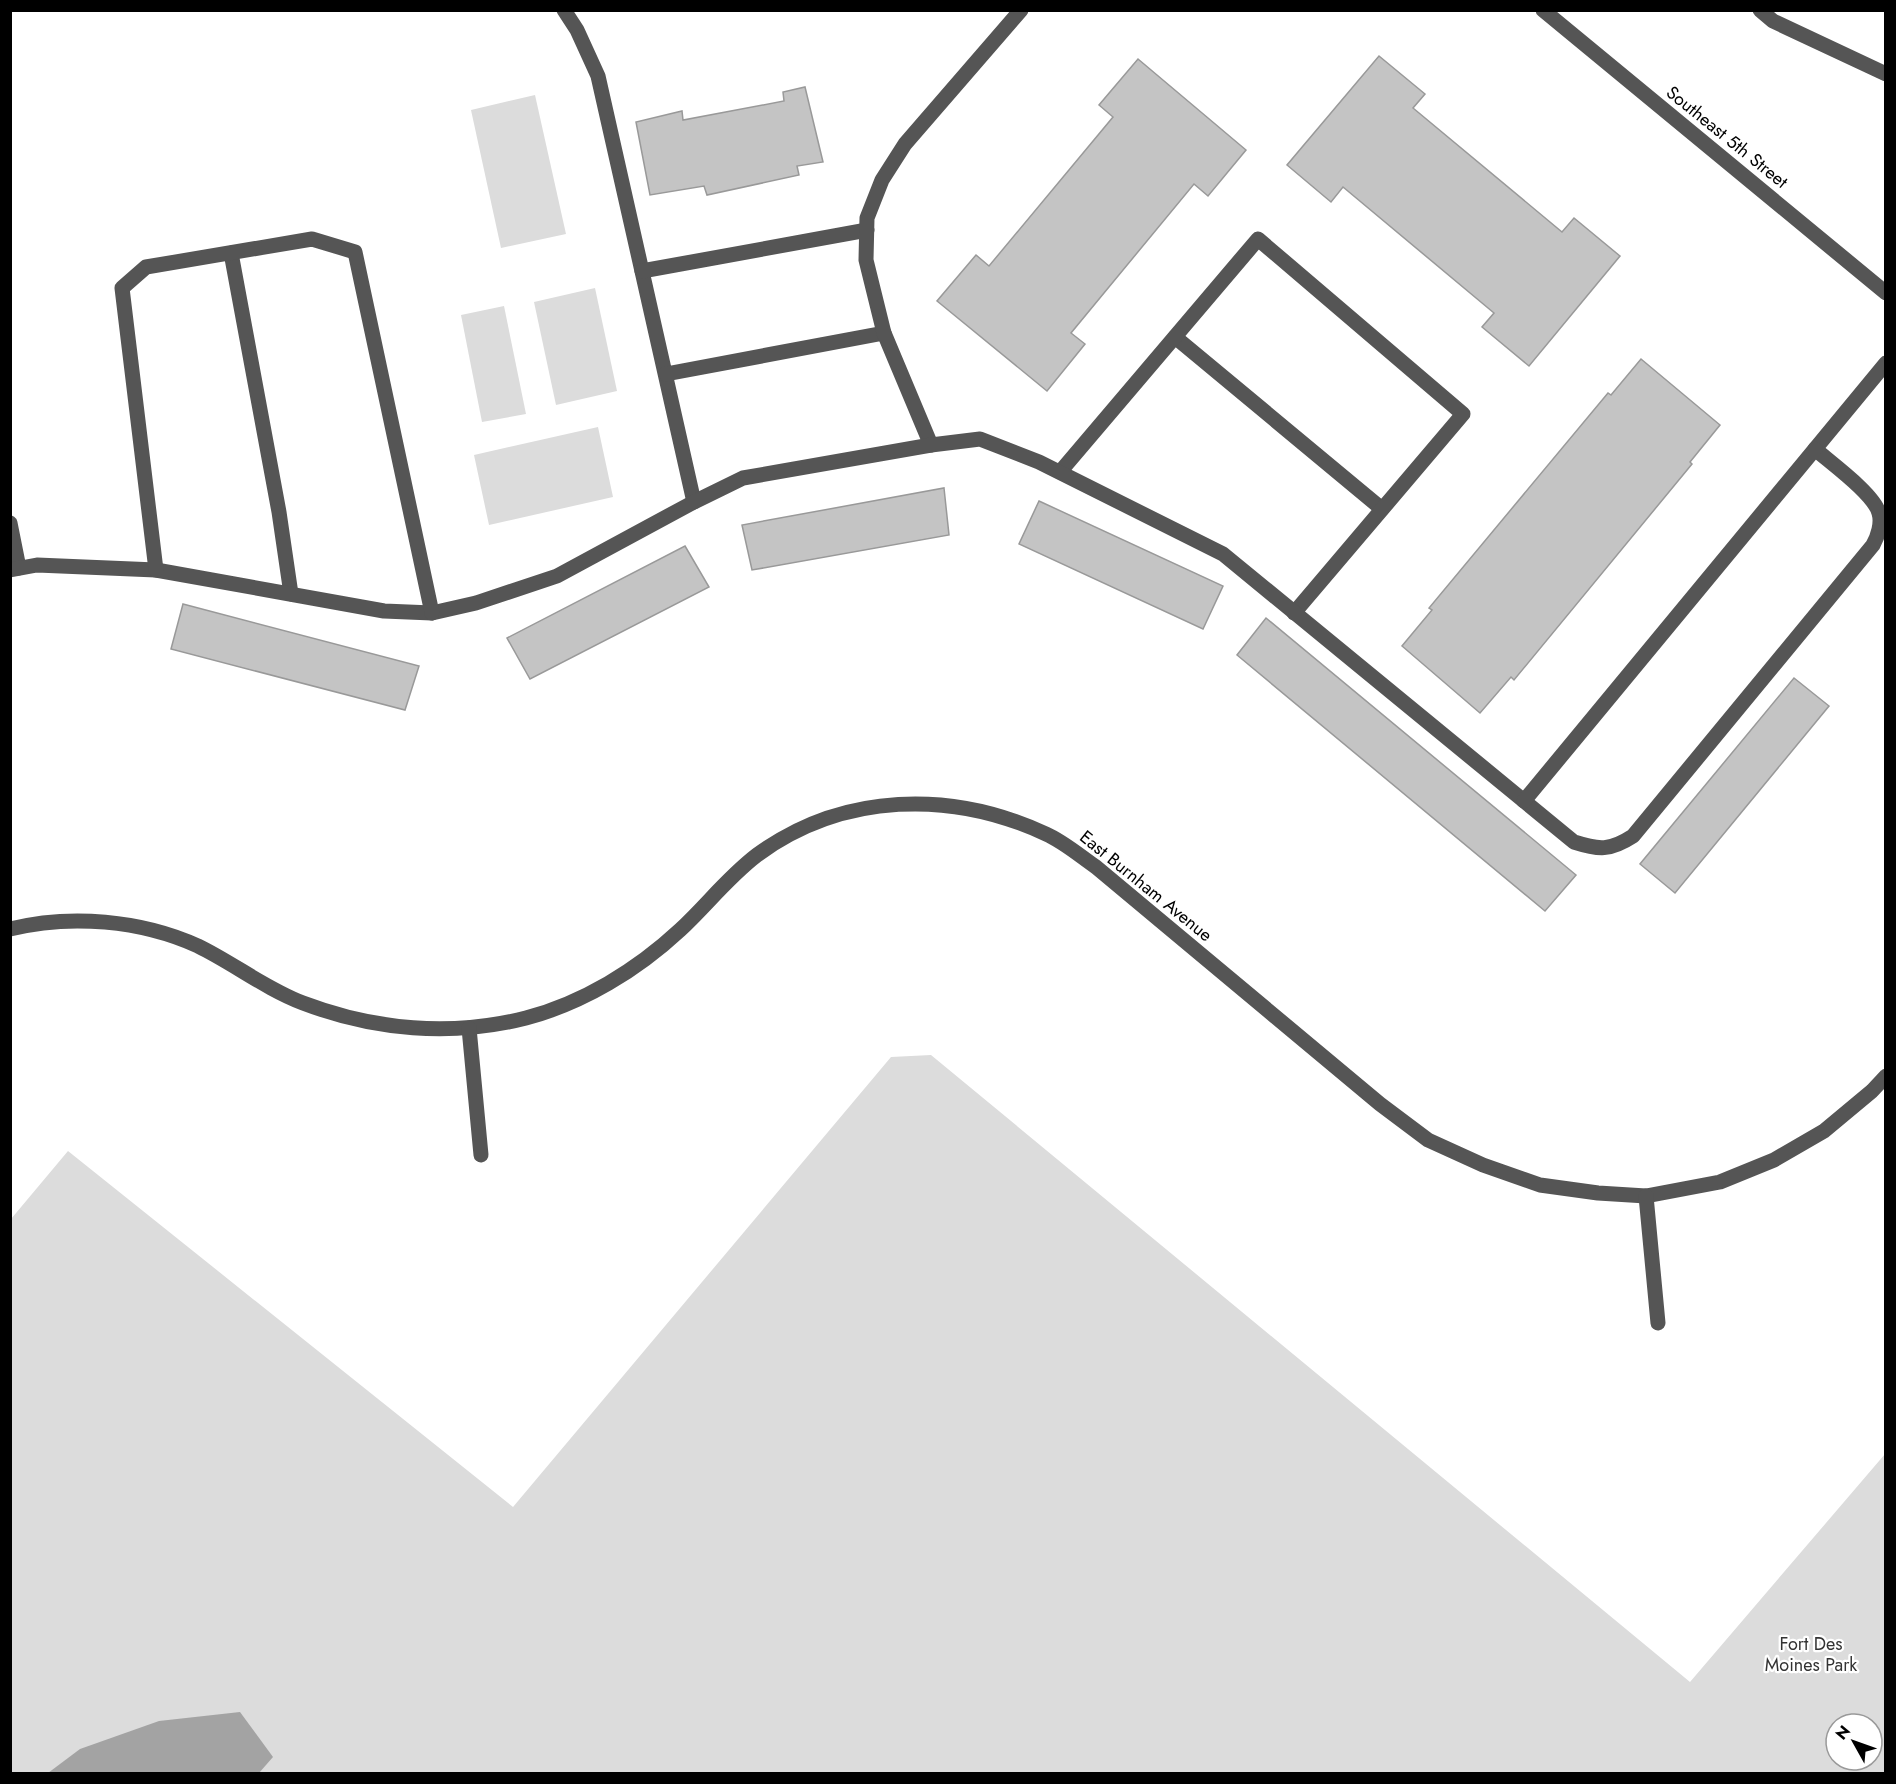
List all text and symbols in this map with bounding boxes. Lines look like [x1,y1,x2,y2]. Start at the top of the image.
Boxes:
street label: Southeast 5th Street [1660,80,1794,195]
street label: East Burnham Avenue [1074,824,1218,948]
park label: Fort Des Moines Park [1765,1631,1857,1678]
north arrow [1824,1712,1884,1772]
text: N [1830,1720,1856,1745]

